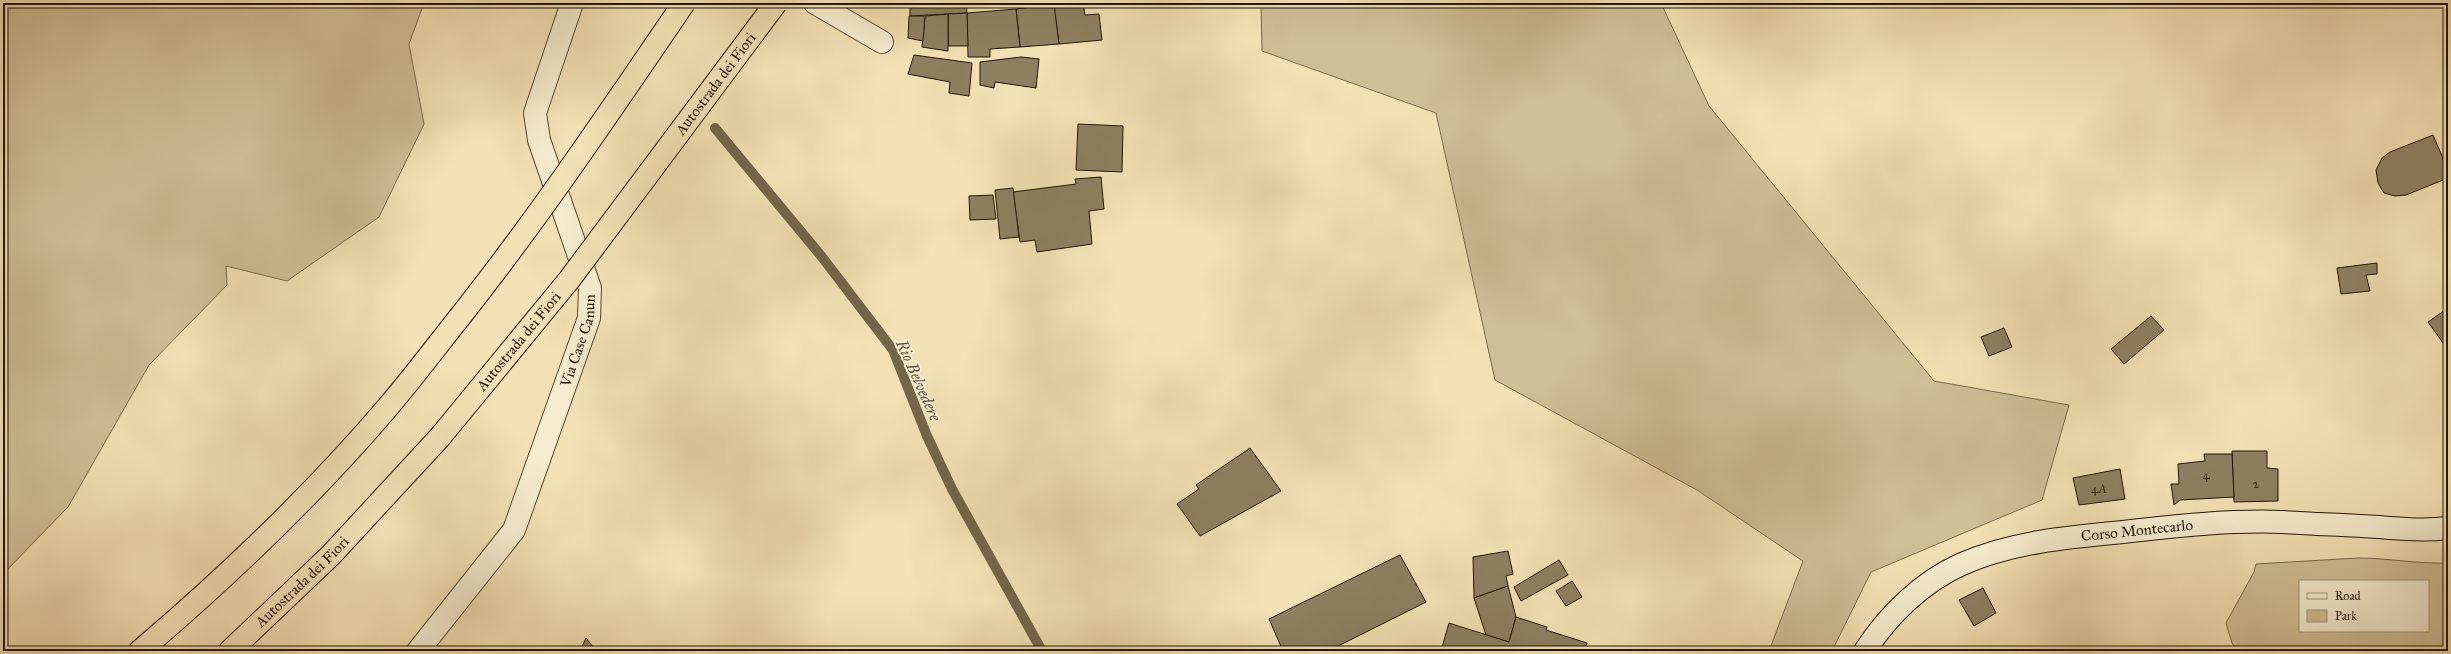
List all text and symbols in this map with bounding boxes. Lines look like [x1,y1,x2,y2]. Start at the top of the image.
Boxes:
street label: Autostrada dei Fiori [671,29,760,139]
street label: Autostrada dei Fiori [472,288,565,395]
street label: Via Case Canun [556,294,599,390]
water label: Rio Belvedere [892,336,945,425]
house number: 4 [2202,467,2210,483]
house number: 2 [2253,476,2260,492]
house number: 4A [2091,481,2107,497]
street label: Corso Montecarlo [2080,516,2194,545]
street label: Autostrada dei Fiori [251,533,353,632]
legend [2299,580,2429,632]
text: Road [2335,589,2361,603]
text: Park [2335,609,2357,623]

